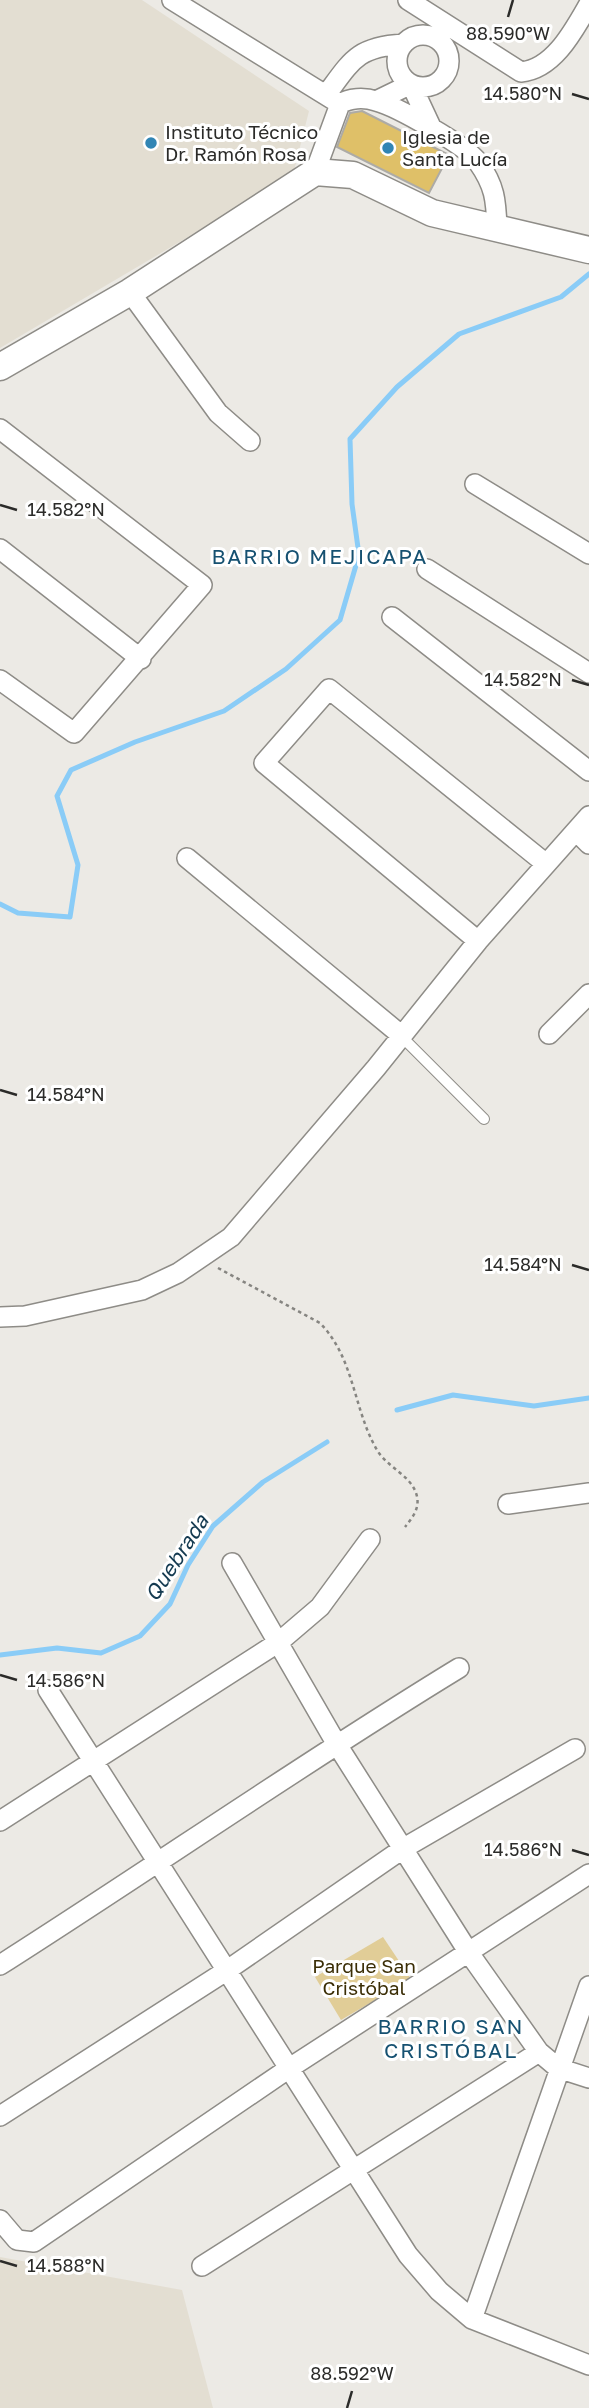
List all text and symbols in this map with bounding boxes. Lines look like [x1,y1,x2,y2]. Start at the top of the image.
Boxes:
text: 88.590°W [466,22,550,44]
text: 14.580°N [484,82,562,104]
place label: Instituto Técnico Dr. Ramón Rosa [165,120,318,165]
place label: Iglesia de Santa Lucía [402,125,508,170]
marker: Instituto Técnico Dr. Ramón Rosa [143,135,159,151]
marker: Iglesia de Santa Lucía [380,140,396,156]
text: 14.582°N [27,498,105,520]
district label: BARRIO MEJICAPA [212,543,428,569]
text: 14.582°N [484,668,562,690]
text: 14.584°N [27,1083,105,1105]
text: 14.584°N [484,1253,562,1275]
water label: Quebrada [139,1508,214,1606]
text: 14.586°N [27,1669,105,1691]
text: 14.586°N [484,1838,562,1860]
park label: Parque San Cristóbal [312,1954,416,1999]
district label: BARRIO SAN CRISTÓBAL [378,2013,524,2063]
text: 14.588°N [27,2254,105,2276]
text: 88.592°W [310,2362,394,2384]

